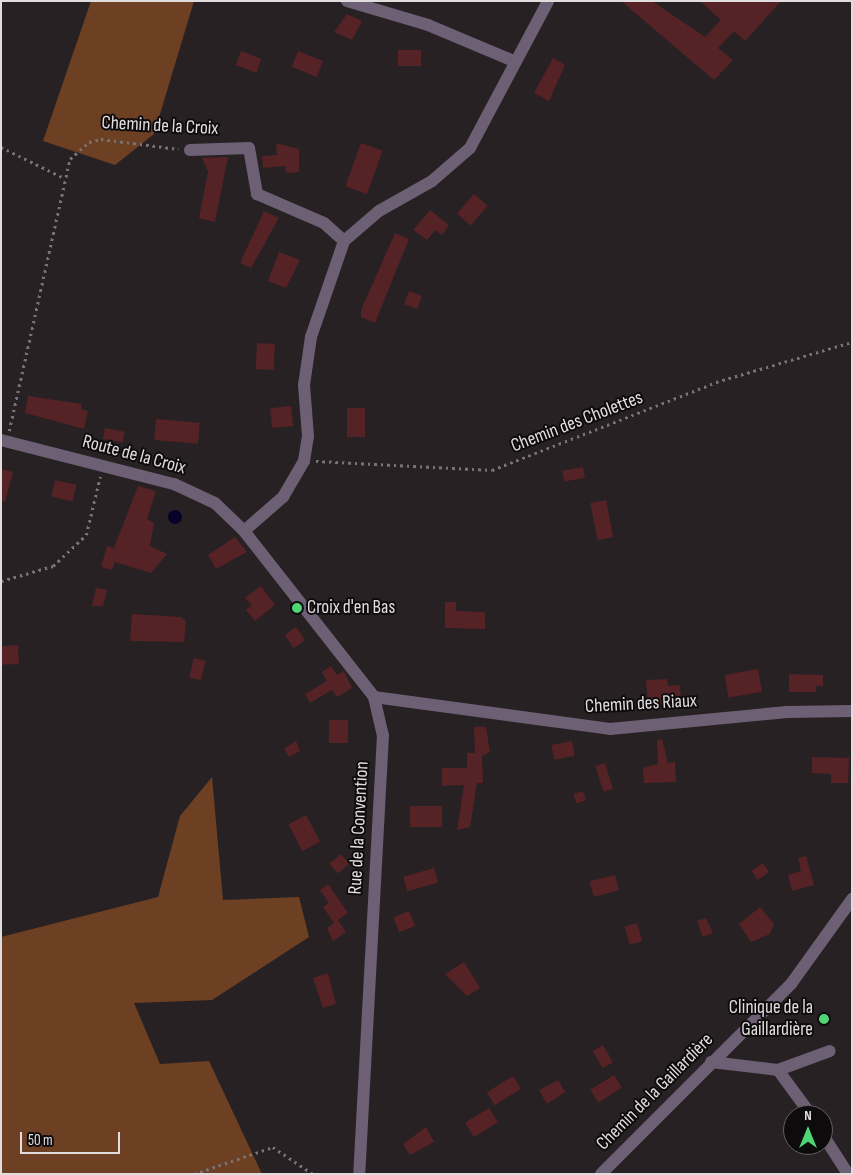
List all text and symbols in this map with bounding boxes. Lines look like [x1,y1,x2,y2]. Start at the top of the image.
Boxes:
street label: Chemin de la Croix [101,112,219,140]
street label: Chemin des Cholettes [508,386,646,458]
street label: Route de la Croix [80,430,188,480]
place label: Croix d'en Bas [307,597,395,619]
marker: Croix d'en Bas [291,602,303,614]
street label: Chemin des Riaux [584,690,698,718]
street label: Rue de la Convention [344,761,374,895]
place label: Clinique de la Gaillardière [729,997,813,1041]
marker: Clinique de la Gaillardière [817,1012,831,1026]
street label: Chemin de la Gaillardière [592,1029,718,1155]
north arrow [783,1105,833,1155]
text: N [804,1107,812,1124]
scale bar [22,1122,122,1154]
text: 50 m [28,1131,53,1150]

